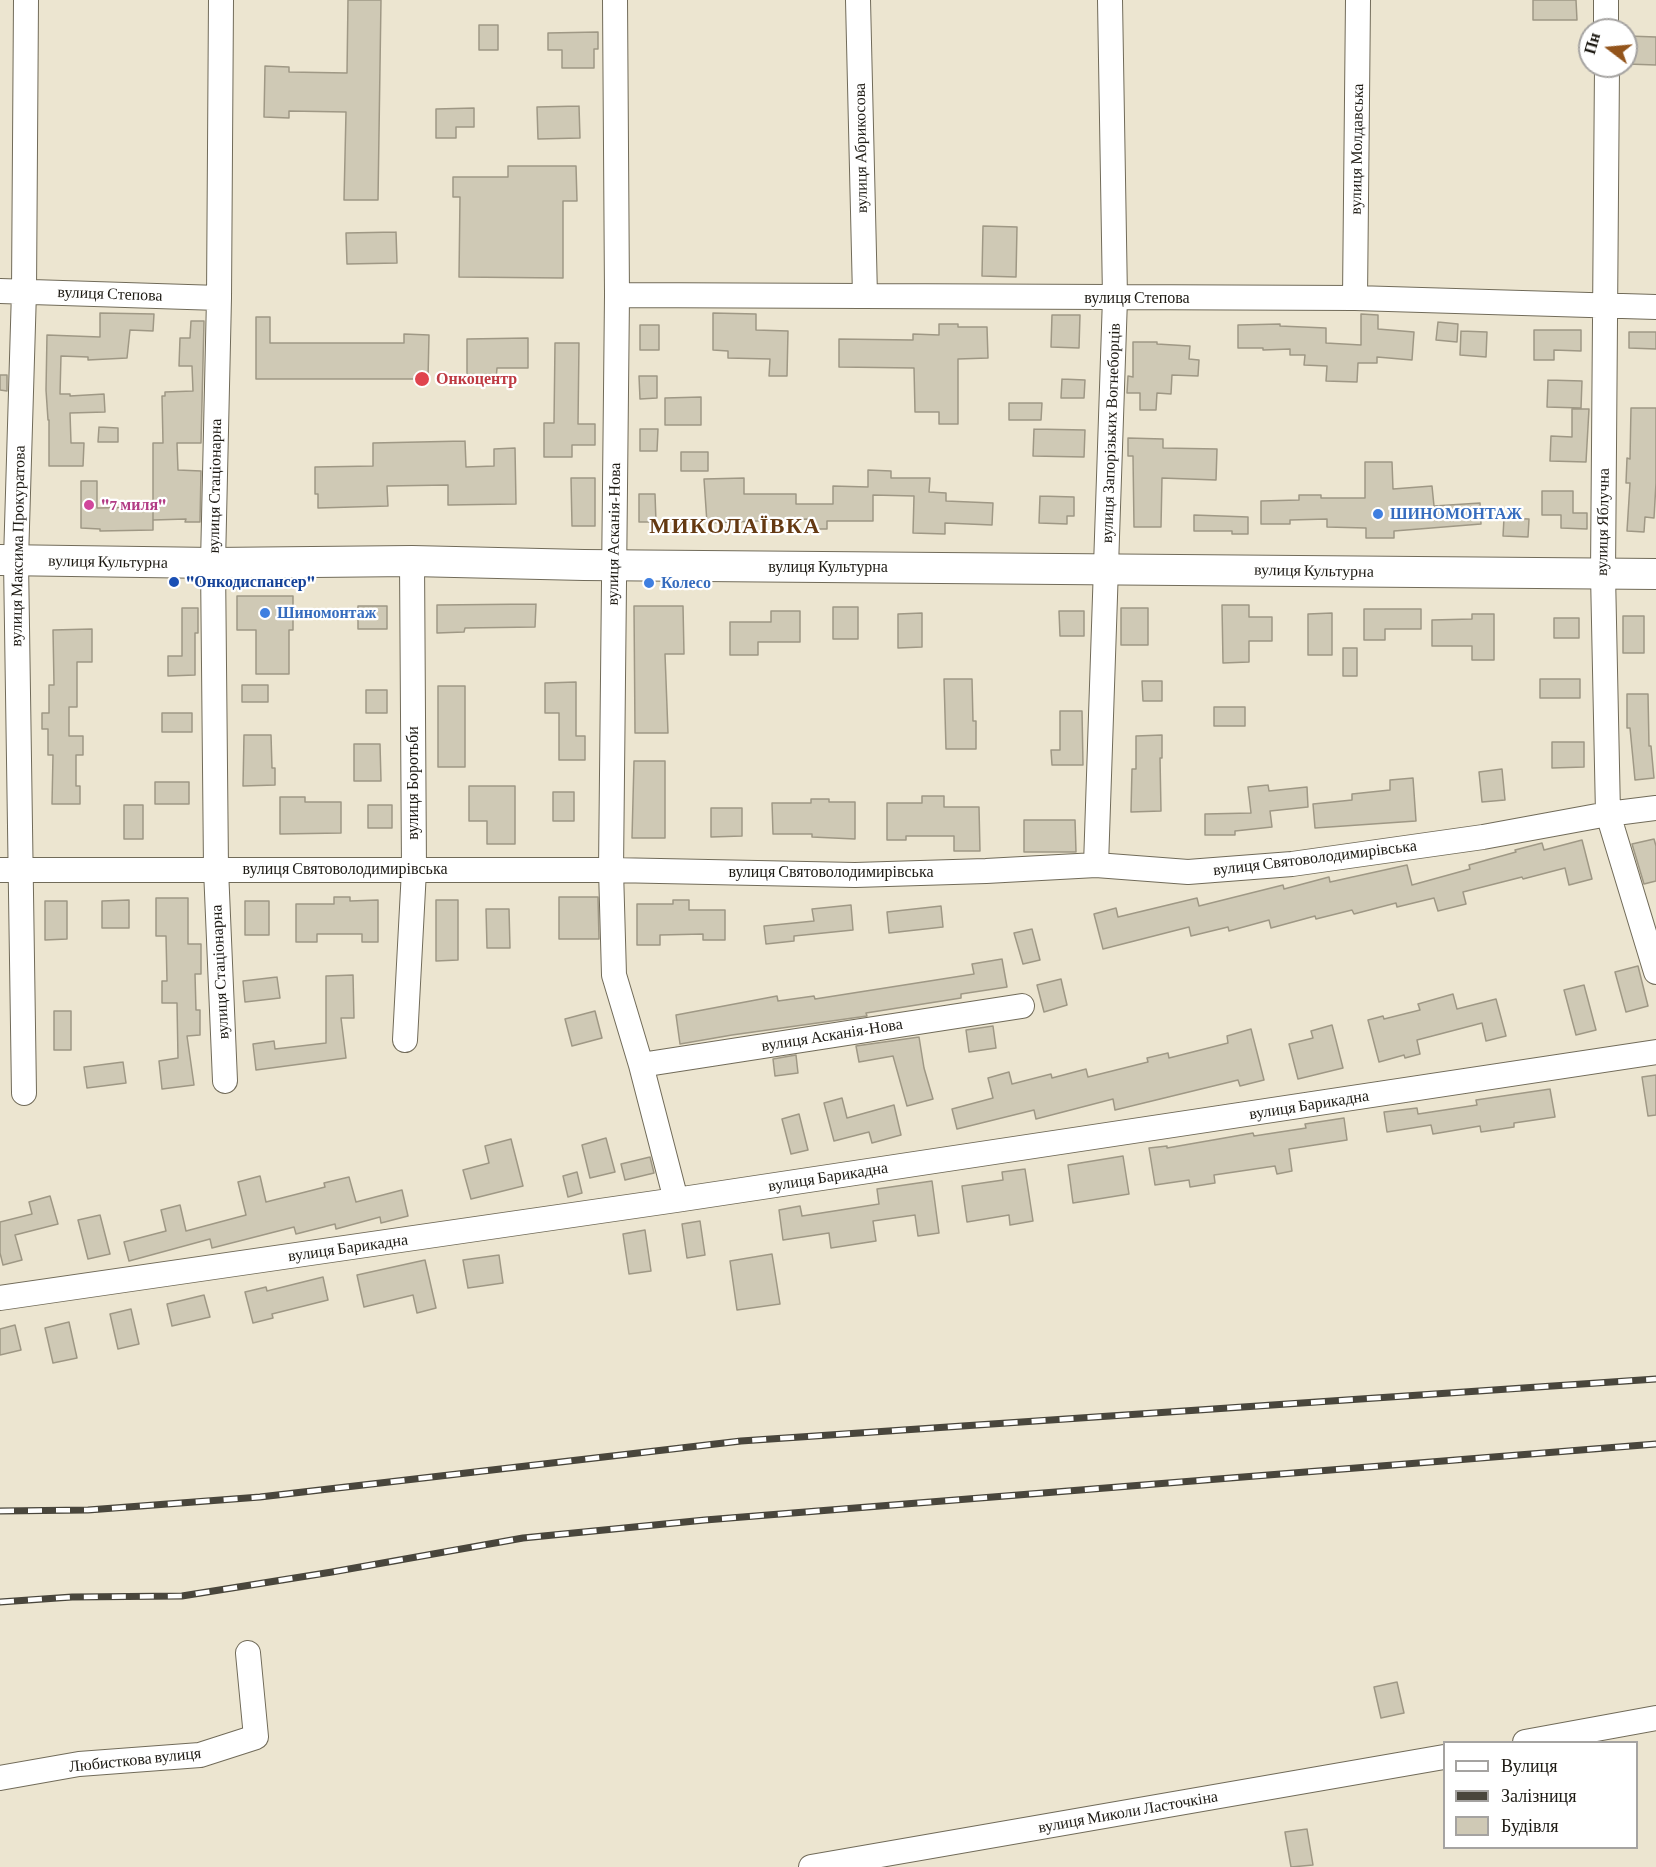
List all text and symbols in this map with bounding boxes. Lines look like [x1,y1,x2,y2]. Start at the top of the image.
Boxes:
north arrow [1578,18,1638,78]
text: Пн [1581,31,1603,56]
street label: вулиця Абрикосова [850,83,872,213]
street label: вулиця Молдавська [1346,83,1368,215]
street label: вулиця Степова [57,283,163,305]
street label: вулиця Степова [1084,288,1190,308]
street label: вулиця Запорізьких Вогнеборців [1098,323,1124,543]
place label: Онкоцентр [436,369,517,389]
marker: Онкоцентр [413,370,431,388]
street label: вулиця Стаціонарна [204,418,226,554]
street label: вулиця Максима Прокуратова [7,445,29,647]
street label: вулиця Асканія-Нова [603,462,625,606]
street label: вулиця Яблучна [1592,468,1614,576]
place label: "7 миля" [101,495,166,515]
marker: "7 миля" [82,498,96,512]
place label: ШИНОМОНТАЖ [1390,504,1522,524]
marker: ШИНОМОНТАЖ [1371,507,1385,521]
district label: МИКОЛАЇВКА [649,513,821,539]
street label: вулиця Культурна [48,551,168,573]
street label: вулиця Культурна [768,557,888,577]
street label: вулиця Культурна [1254,560,1374,582]
place label: "Онкодиспансер" [186,572,315,592]
place label: Колесо [661,573,711,593]
marker: "Онкодиспансер" [167,575,181,589]
marker: Колесо [642,576,656,590]
place label: Шиномонтаж [277,603,376,623]
marker: Шиномонтаж [258,606,272,620]
street label: вулиця Боротьби [403,726,423,840]
street label: вулиця Святоволодимирівська [1212,836,1418,880]
street label: вулиця Святоволодимирівська [242,859,448,879]
street label: вулиця Святоволодимирівська [728,862,934,882]
street label: вулиця Стаціонарна [207,904,233,1040]
street label: вулиця Асканія-Нова [760,1014,904,1056]
street label: вулиця Барикадна [1248,1086,1370,1124]
street label: вулиця Барикадна [767,1158,889,1196]
street label: вулиця Барикадна [287,1230,409,1266]
legend [1443,1741,1638,1849]
street label: Любисткова вулиця [68,1744,202,1776]
text: Вулиця [1501,1756,1558,1776]
text: Залізниця [1501,1786,1576,1806]
street label: вулиця Миколи Ласточкіна [1037,1787,1219,1837]
text: Будівля [1501,1816,1558,1836]

